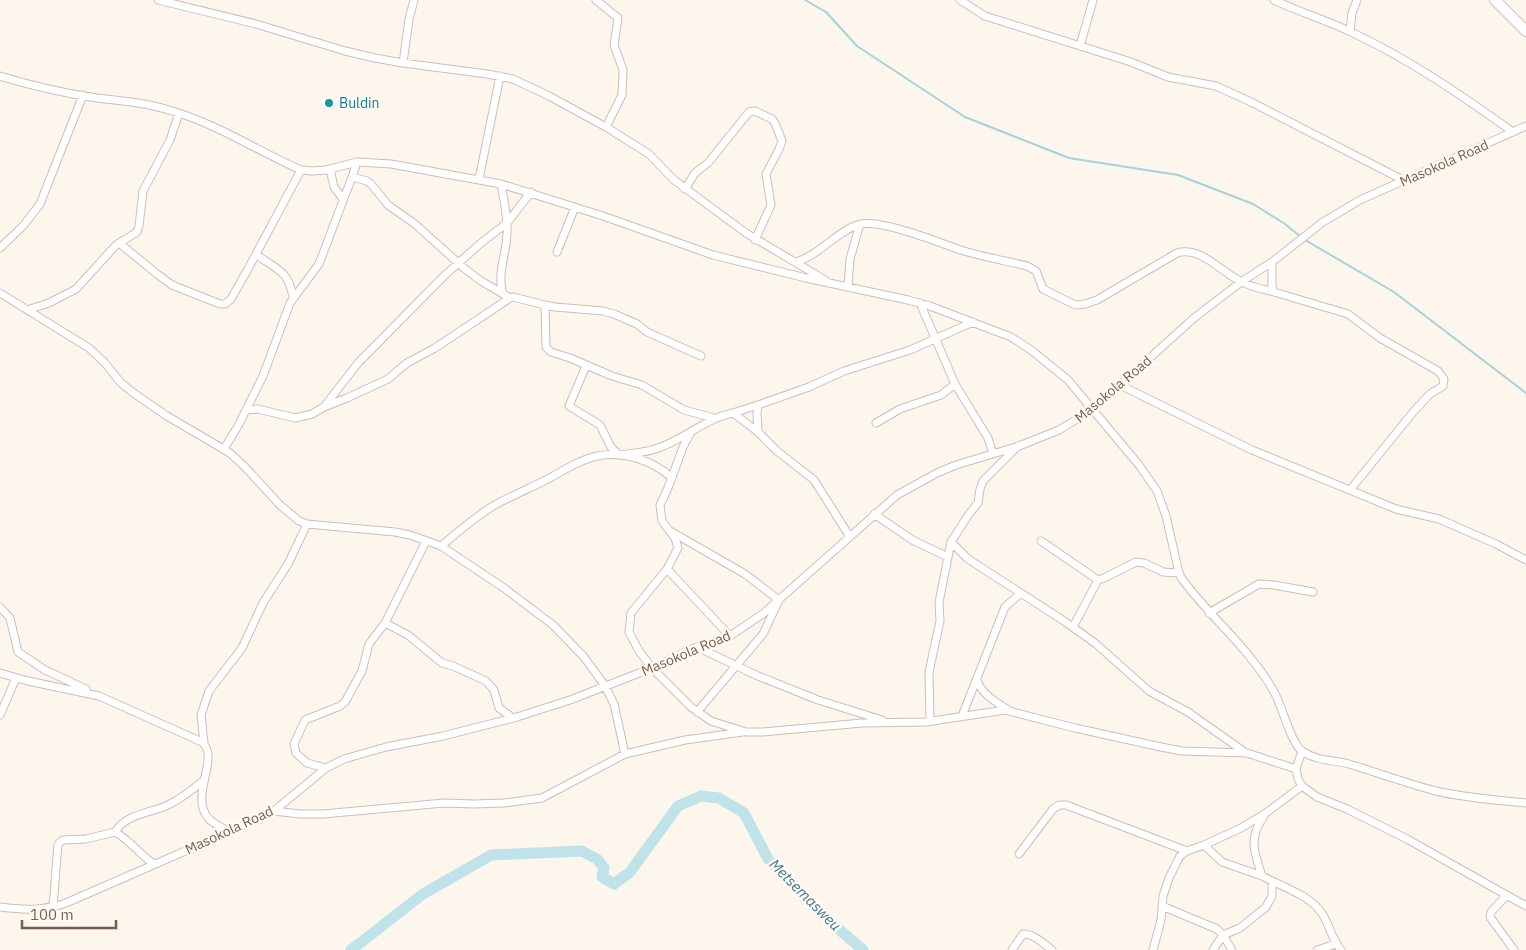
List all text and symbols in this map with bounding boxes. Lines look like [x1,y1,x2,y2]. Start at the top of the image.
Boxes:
place label: Buldin [339,94,379,112]
marker: Buldin [323,97,335,109]
street label: Masokola Road [1397,135,1491,191]
street label: Masokola Road [1071,351,1155,427]
street label: Masokola Road [639,626,733,680]
street label: Masokola Road [182,802,276,858]
water label: Metsemasweu [765,855,845,935]
scale bar [22,898,116,930]
text: 100 m [30,905,74,924]

